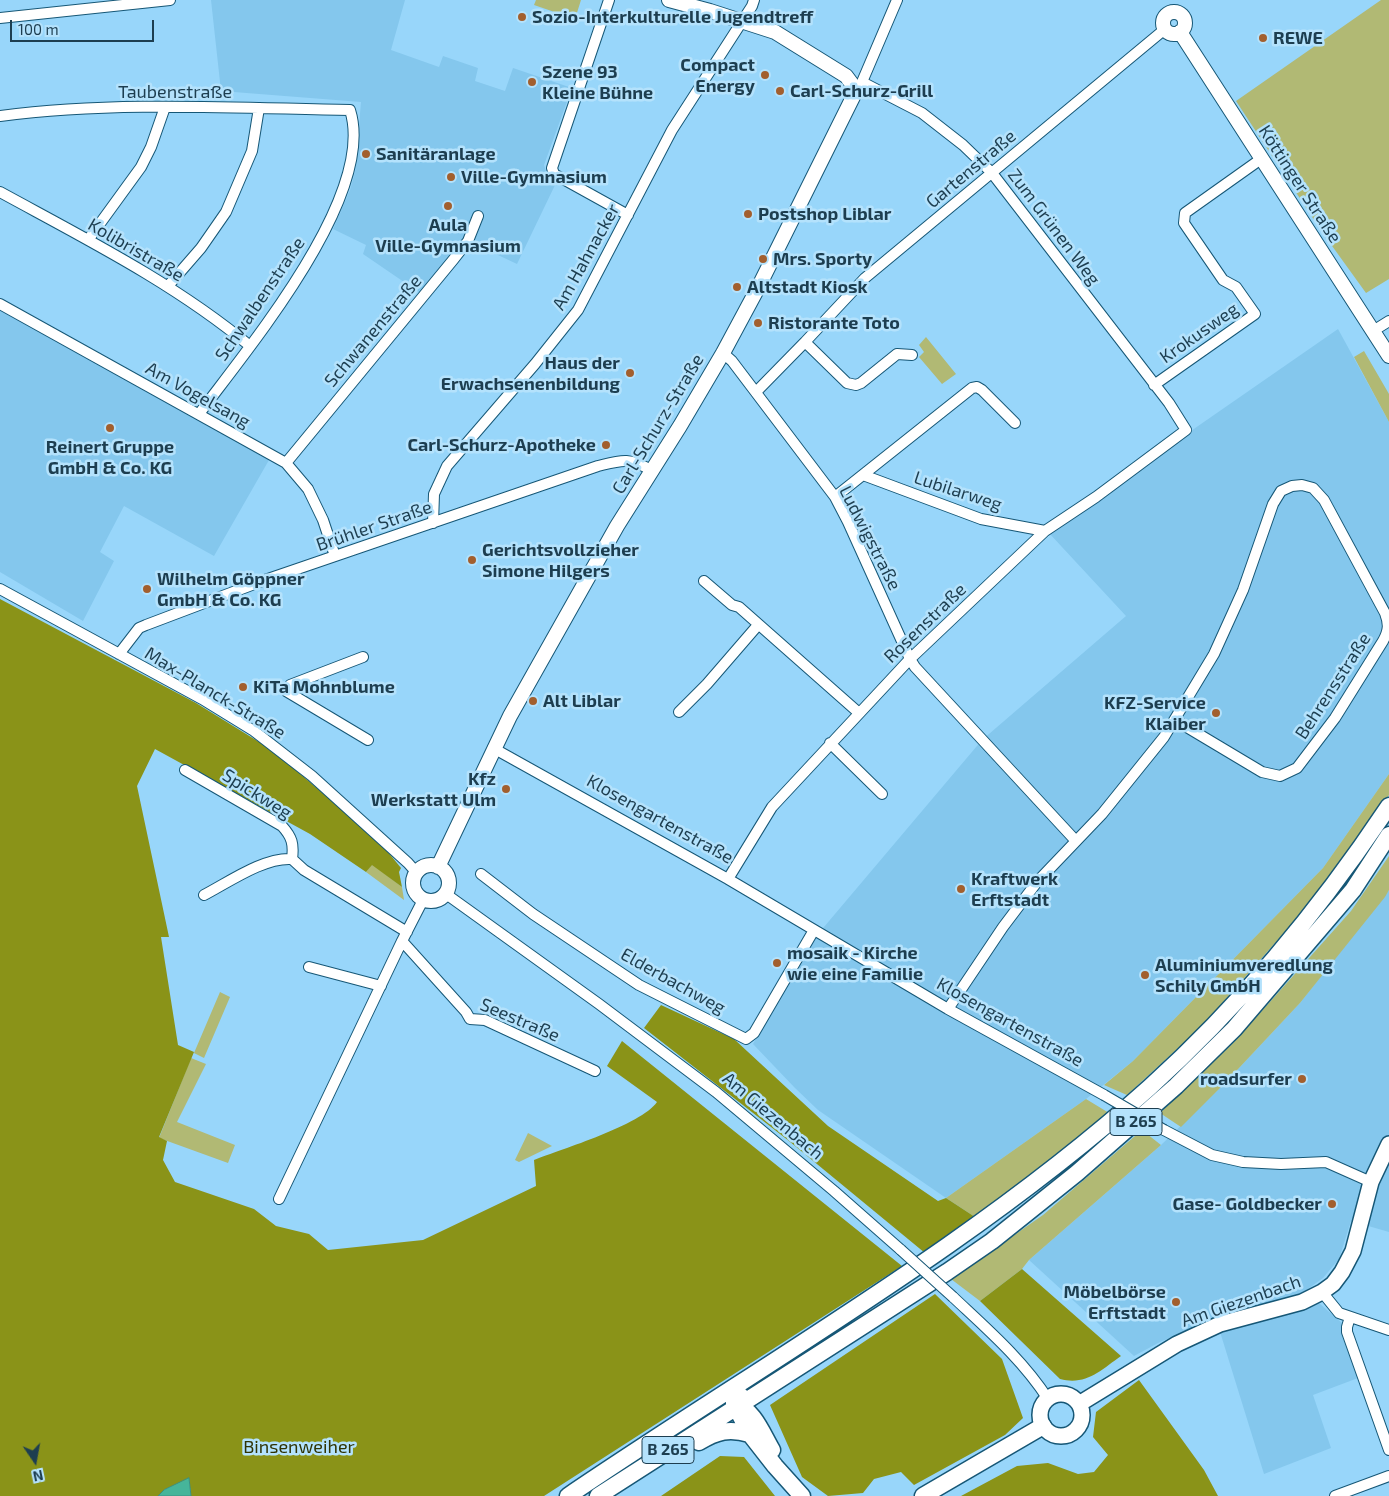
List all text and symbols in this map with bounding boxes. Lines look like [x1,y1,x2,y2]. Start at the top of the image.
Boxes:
place label: Sozio-Interkulturelle Jugendtreff [532,6,813,28]
scale bar [12,10,156,42]
marker: Sozio-Interkulturelle Jugendtreff [516,11,528,23]
text: 100 m [18,20,59,38]
place label: REWE [1273,27,1323,49]
marker: REWE [1257,32,1269,44]
place label: Compact Energy [680,54,755,96]
place label: Szene 93 Kleine Bühne [542,61,653,104]
marker: Compact Energy [759,69,771,81]
marker: Szene 93 Kleine Bühne [526,76,538,88]
place label: Carl-Schurz-Grill [790,80,933,102]
street label: Taubenstraße [118,81,232,103]
marker: Carl-Schurz-Grill [774,85,786,97]
street label: Köttinger Straße [1254,121,1346,247]
street label: Gartenstraße [922,125,1020,213]
place label: Sanitäranlage [376,143,496,165]
marker: Sanitäranlage [360,148,372,160]
street label: Zum Grünen Weg [1003,165,1105,289]
place label: Ville-Gymnasium [461,166,607,188]
marker: Ville-Gymnasium [445,171,457,183]
marker: Aula Ville-Gymnasium [442,200,454,212]
street label: Am Hahnacker [548,200,624,314]
place label: Postshop Liblar [758,203,891,225]
marker: Postshop Liblar [742,208,754,220]
street label: Kolibristraße [84,214,188,286]
place label: Aula Ville-Gymnasium [375,214,521,256]
street label: Schwalbenstraße [211,233,309,365]
place label: Mrs. Sporty [773,248,872,270]
marker: Mrs. Sporty [757,253,769,265]
street label: Schwanenstraße [320,271,426,391]
place label: Altstadt Kiosk [747,276,868,298]
marker: Altstadt Kiosk [731,281,743,293]
street label: Krokusweg [1156,298,1242,368]
place label: Ristorante Toto [768,312,900,334]
marker: Ristorante Toto [752,317,764,329]
street label: Carl-Schurz-Straße [608,350,708,498]
place label: Haus der Erwachsenenbildung [441,352,620,394]
street label: Am Vogelsang [142,357,254,433]
marker: Haus der Erwachsenenbildung [624,367,636,379]
marker: Reinert Gruppe GmbH & Co. KG [104,422,116,434]
place label: Carl-Schurz-Apotheke [408,434,596,456]
place label: Reinert Gruppe GmbH & Co. KG [46,436,174,478]
marker: Carl-Schurz-Apotheke [600,439,612,451]
street label: Lubilarweg [911,467,1005,515]
street label: Ludwigstraße [834,482,906,594]
street label: Brühler Straße [313,496,435,556]
place label: Gerichtsvollzieher Simone Hilgers [482,539,639,582]
marker: Gerichtsvollzieher Simone Hilgers [466,554,478,566]
place label: Wilhelm Göppner GmbH & Co. KG [157,568,305,610]
street label: Rosenstraße [880,579,970,667]
marker: Wilhelm Göppner GmbH & Co. KG [141,583,153,595]
street label: Behrensstraße [1291,629,1375,743]
street label: Max-Planck-Straße [141,642,289,744]
place label: KiTa Mohnblume [253,676,395,698]
marker: KiTa Mohnblume [237,681,249,693]
place label: Alt Liblar [543,690,621,712]
place label: KFZ-Service Klaiber [1104,692,1206,734]
marker: Alt Liblar [527,695,539,707]
marker: KFZ-Service Klaiber [1210,707,1222,719]
street label: Spickweg [218,764,296,824]
place label: Kfz Werkstatt Ulm [371,768,496,811]
street label: Klosengartenstraße [583,770,737,868]
marker: Kfz Werkstatt Ulm [500,783,512,795]
place label: Kraftwerk Erftstadt [971,868,1058,911]
marker: Kraftwerk Erftstadt [955,883,967,895]
place label: mosaik - Kirche wie eine Familie [787,942,923,984]
street label: Elderbachweg [617,943,729,1019]
place label: Aluminiumveredlung Schily GmbH [1155,954,1333,996]
marker: mosaik - Kirche wie eine Familie [771,957,783,969]
marker: Aluminiumveredlung Schily GmbH [1139,969,1151,981]
street label: Klosengartenstraße [933,973,1087,1071]
street label: Seestraße [477,994,563,1046]
street label: Am Giezenbach [718,1068,828,1164]
place label: roadsurfer [1200,1068,1292,1090]
marker: roadsurfer [1296,1073,1308,1085]
road number: B 265 [1110,1108,1162,1136]
place label: Gase- Goldbecker [1173,1193,1322,1215]
marker: Gase- Goldbecker [1326,1198,1338,1210]
street label: Am Giezenbach [1178,1270,1304,1332]
place label: Möbelbörse Erftstadt [1063,1281,1166,1324]
marker: Möbelbörse Erftstadt [1170,1296,1182,1308]
north arrow [10,1436,60,1486]
park label: Binsenweiher [243,1436,355,1458]
road number: B 265 [642,1436,694,1464]
text: N [32,1467,45,1486]

